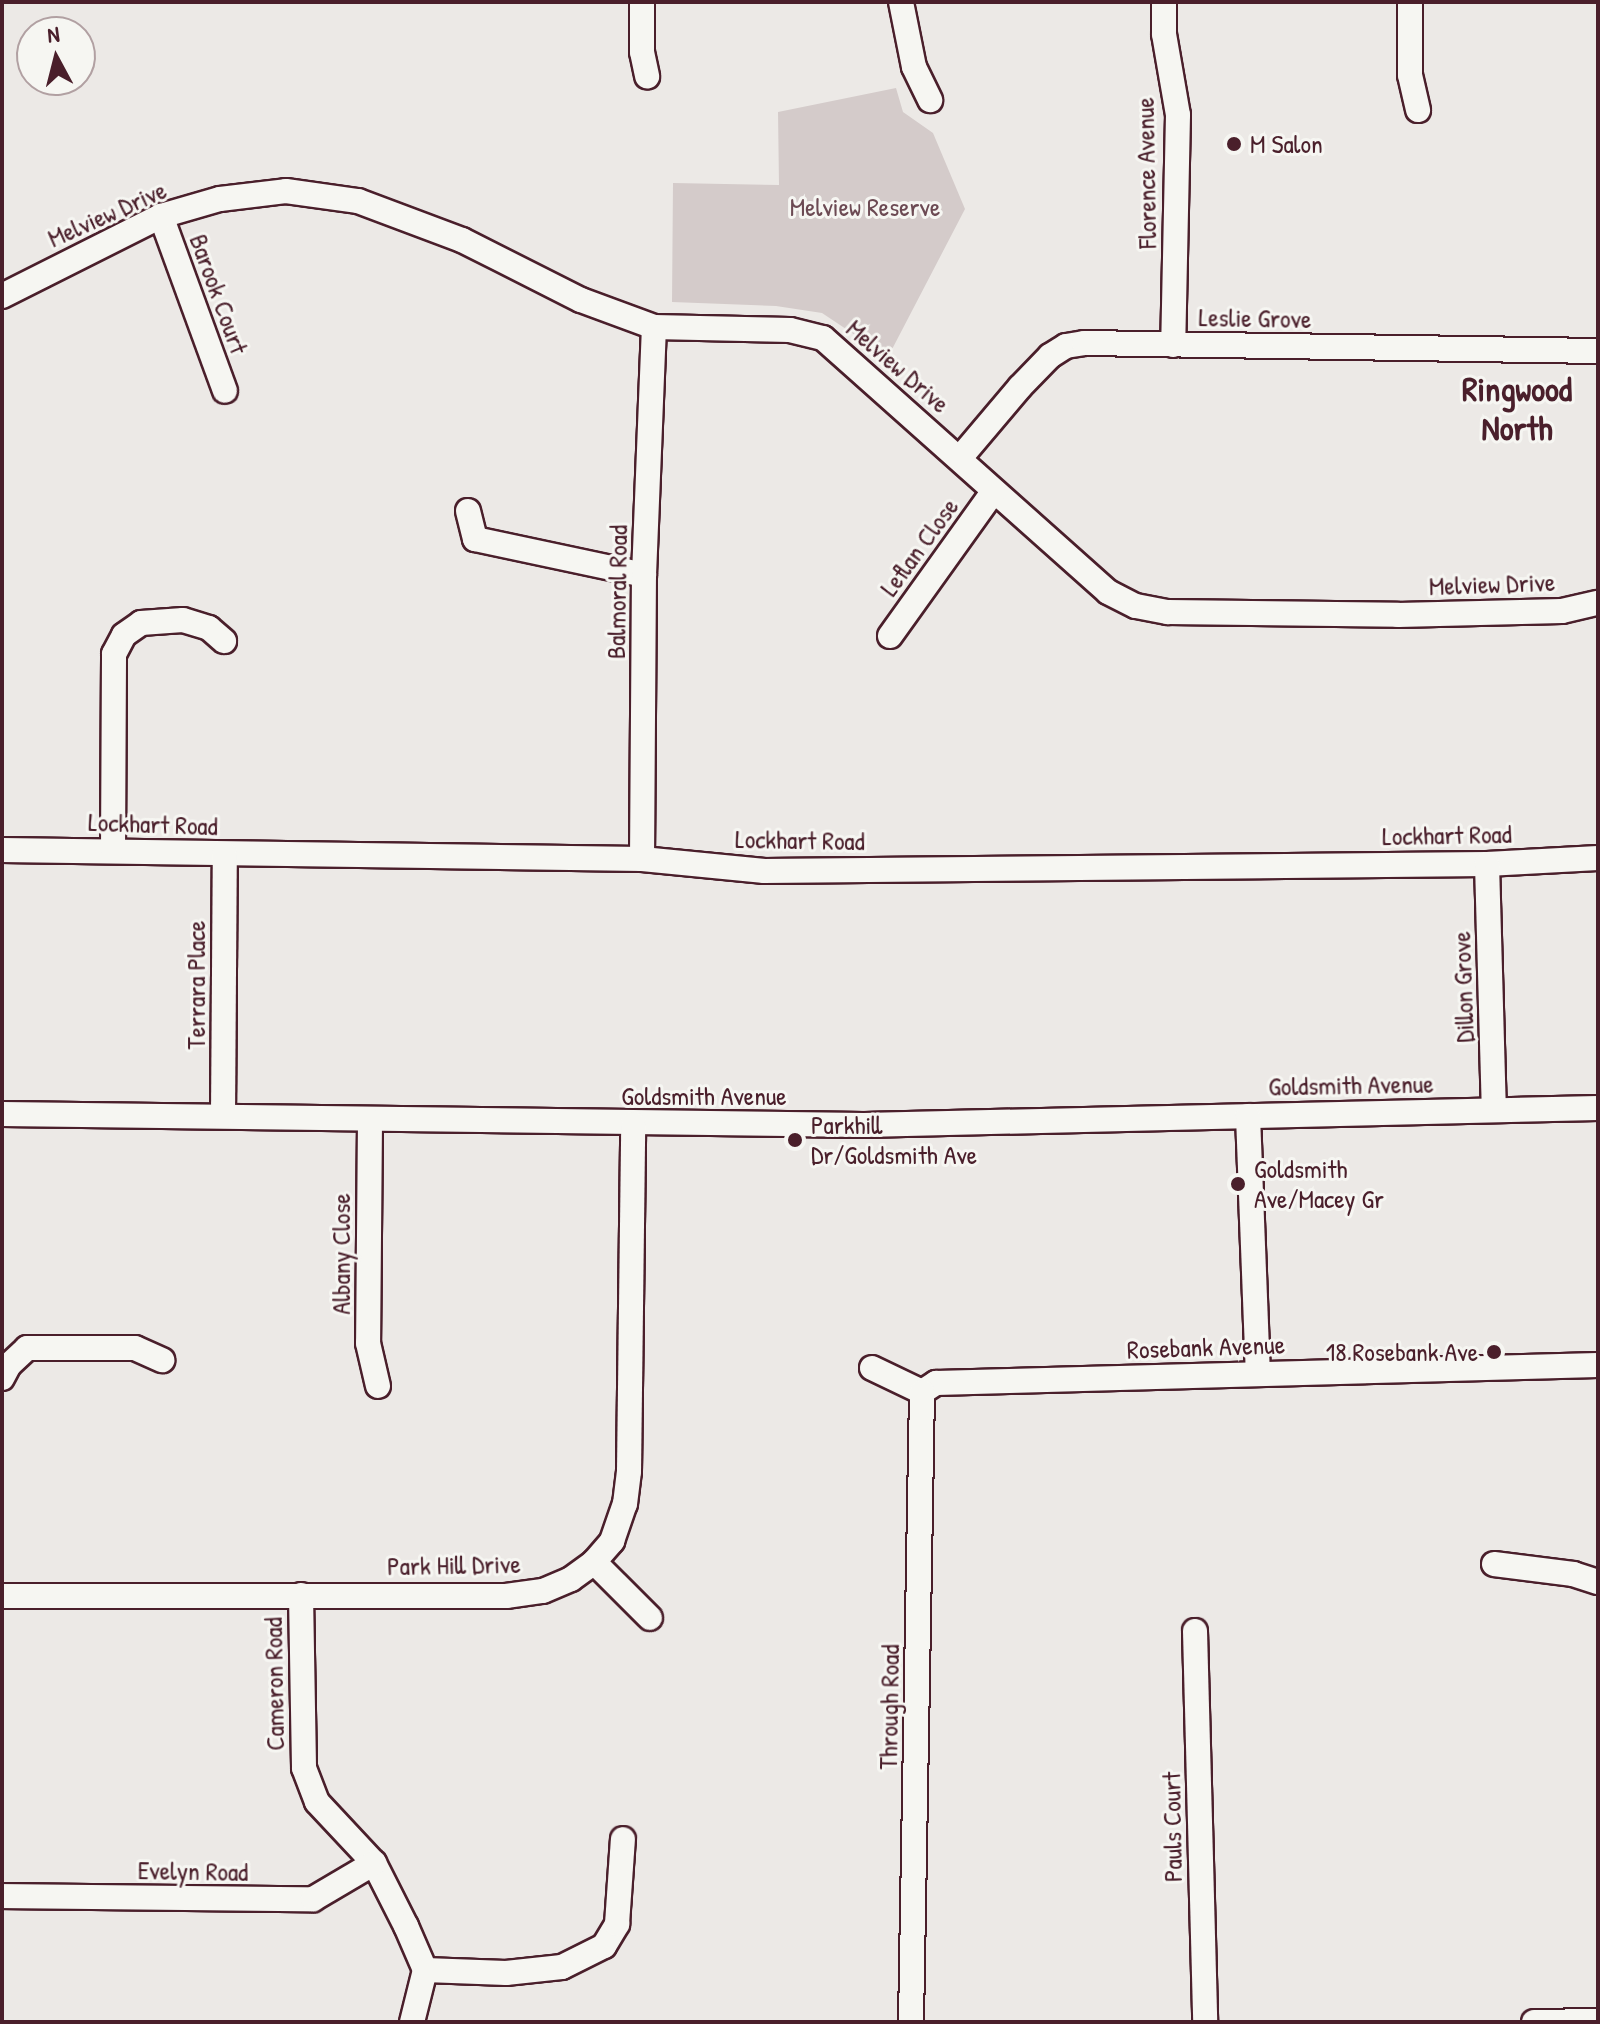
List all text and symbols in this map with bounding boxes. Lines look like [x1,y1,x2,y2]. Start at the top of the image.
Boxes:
north arrow [16,16,96,96]
text: N [46,19,61,50]
street label: Florence Avenue [1129,97,1163,249]
place label: M Salon [1250,128,1323,160]
marker: M Salon [1225,135,1243,153]
street label: Melview Drive [43,174,171,254]
park label: Melview Reserve [790,191,940,223]
street label: Barook Court [183,230,255,358]
street label: Leslie Grove [1198,301,1312,335]
street label: Melview Drive [840,313,956,419]
district label: Ringwood North [1462,369,1572,448]
street label: Leflan Close [873,492,965,602]
street label: Balmoral Road [600,525,634,659]
street label: Melview Drive [1428,566,1556,602]
street label: Lockhart Road [88,806,218,842]
street label: Lockhart Road [1382,818,1512,852]
street label: Lockhart Road [735,823,865,857]
street label: Terrara Place [180,921,212,1049]
street label: Dillon Grove [1445,931,1481,1043]
street label: Goldsmith Avenue [1268,1068,1434,1102]
street label: Goldsmith Avenue [621,1080,787,1112]
place label: Parkhill Dr/Goldsmith Ave [811,1109,977,1170]
marker: Parkhill Dr/Goldsmith Ave [786,1131,804,1149]
place label: Goldsmith Ave/Macey Gr [1254,1153,1384,1214]
marker: Goldsmith Ave/Macey Gr [1229,1175,1247,1193]
street label: Albany Close [325,1193,357,1315]
street label: Rosebank Avenue [1127,1329,1285,1365]
place label: 18 Rosebank Ave [1326,1336,1478,1368]
marker: 18 Rosebank Ave [1485,1343,1503,1361]
street label: Park Hill Drive [387,1548,521,1582]
street label: Cameron Road [257,1617,291,1751]
street label: Through Road [872,1644,906,1770]
street label: Pauls Court [1155,1772,1189,1882]
street label: Evelyn Road [137,1854,249,1888]

